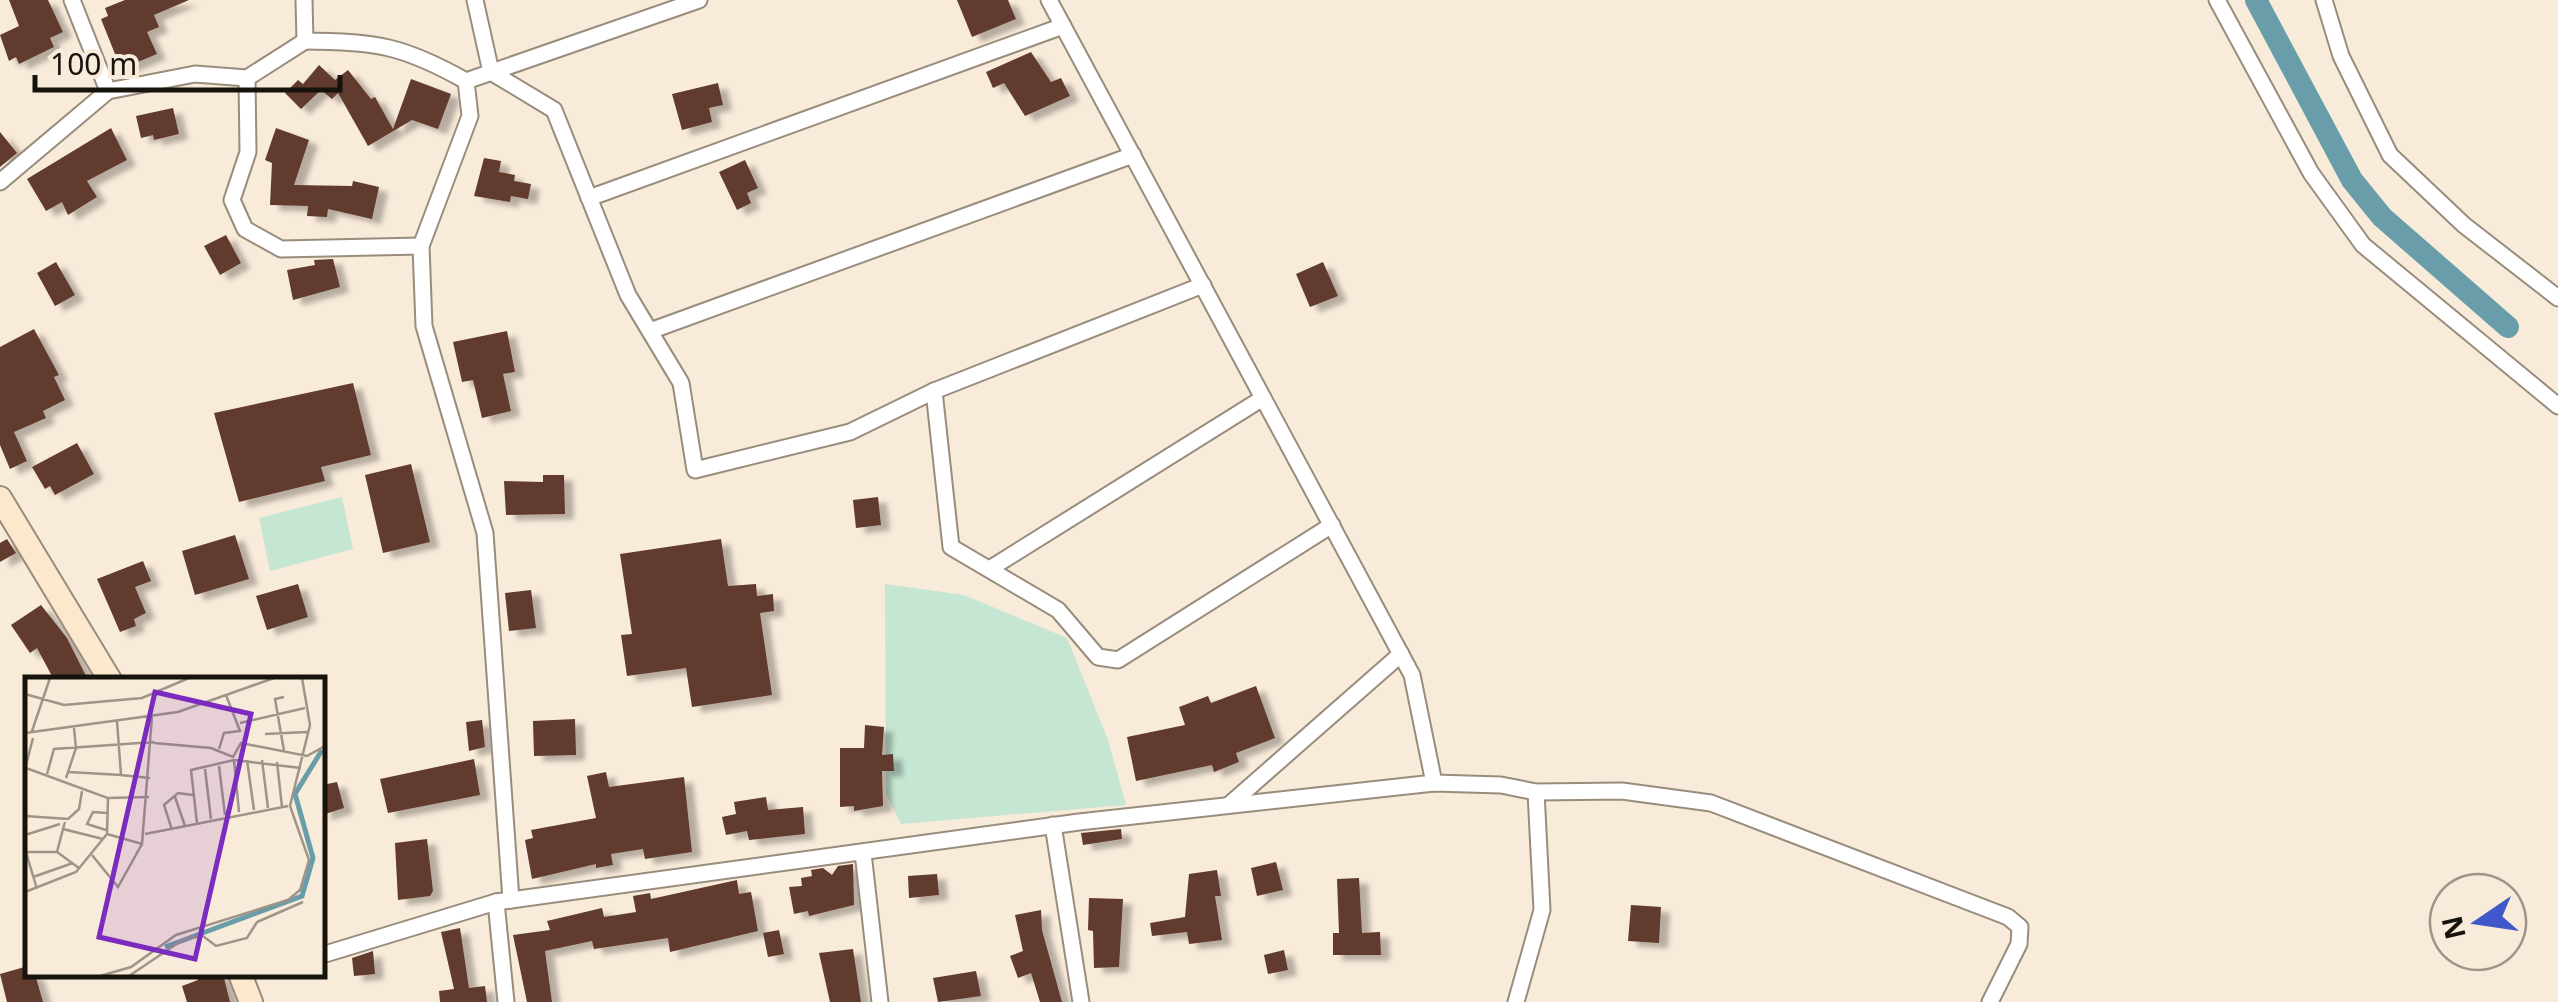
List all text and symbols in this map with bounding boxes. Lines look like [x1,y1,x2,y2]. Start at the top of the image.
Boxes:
scale bar [35,30,340,92]
text: 100 m [50,43,137,84]
inset map [25,677,325,977]
north arrow [2428,872,2528,972]
text: N [2432,912,2474,943]

